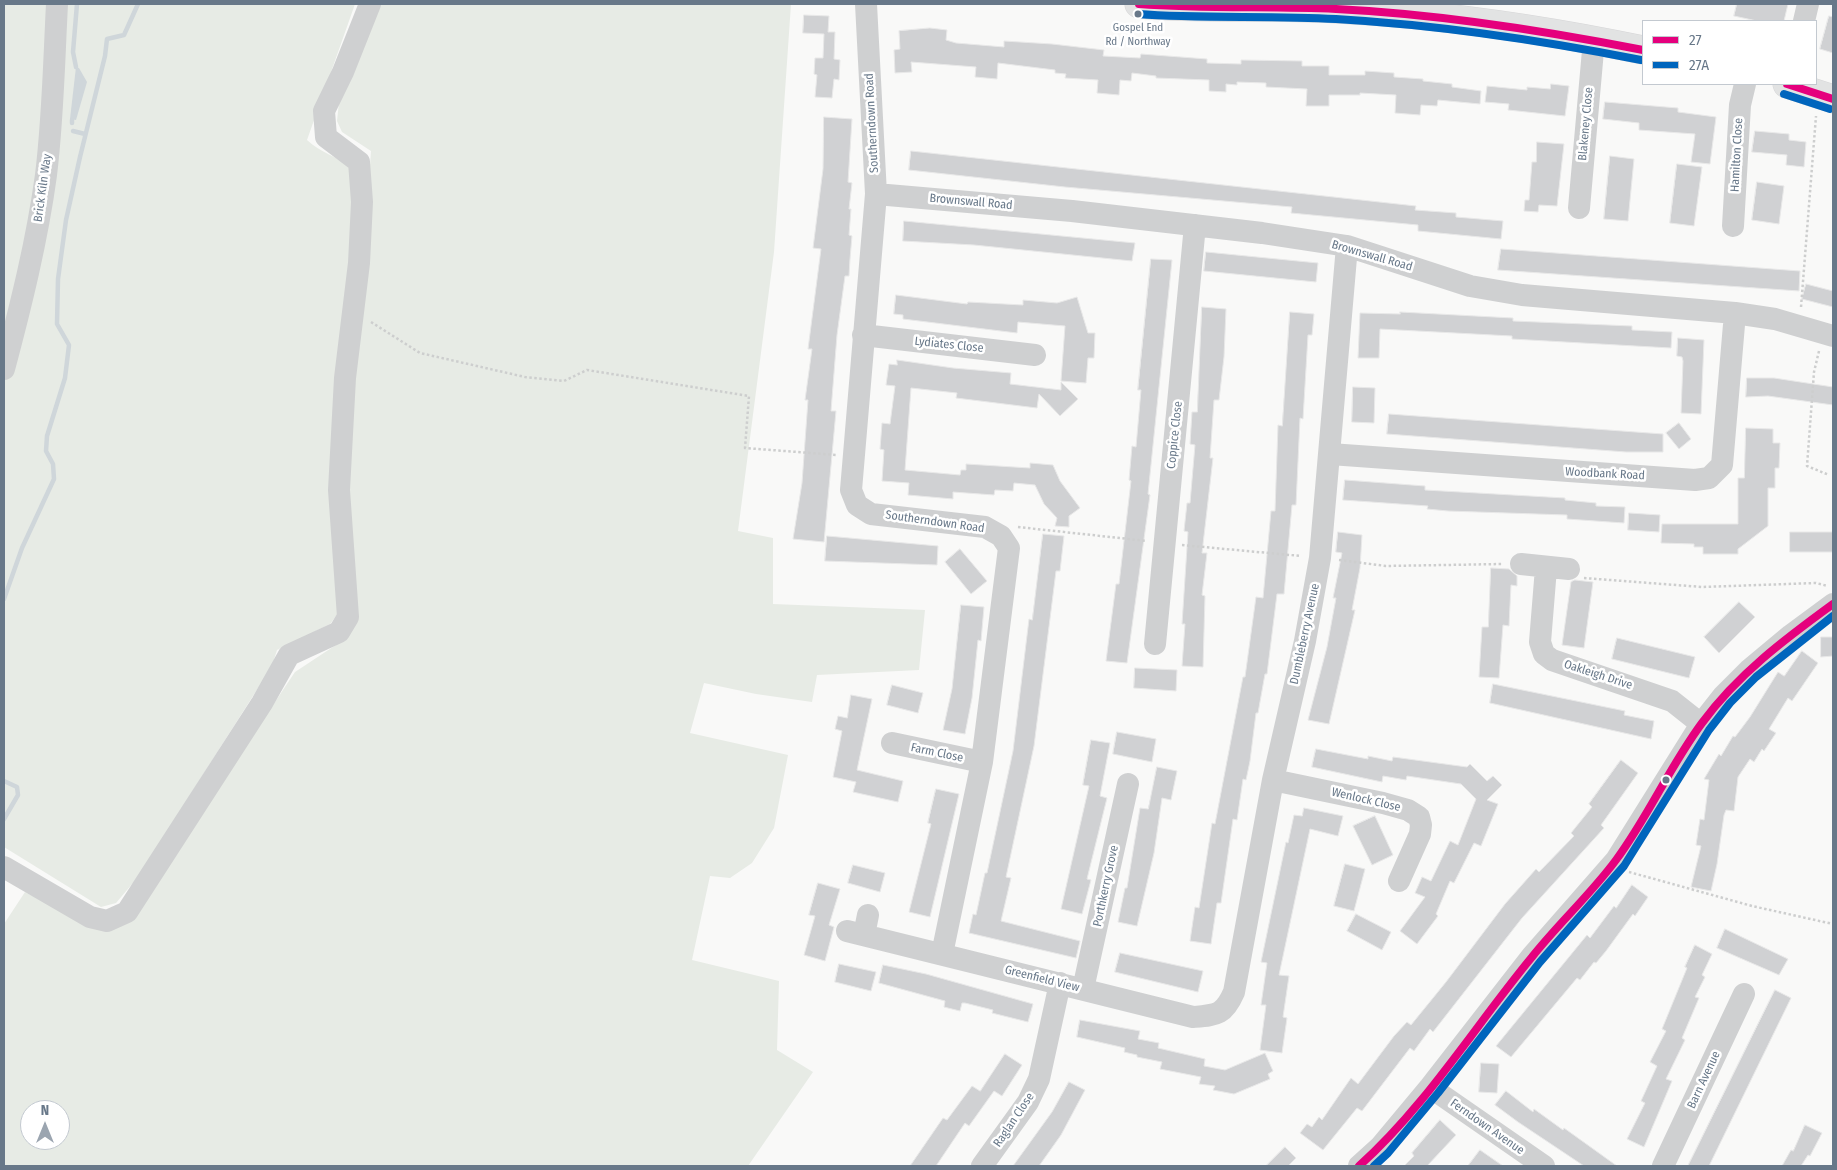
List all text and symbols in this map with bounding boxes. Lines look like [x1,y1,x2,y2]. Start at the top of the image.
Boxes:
marker: Gospel End Rd / Northway [1133,9,1143,19]
legend [1642,20,1817,85]
place label: Gospel End Rd / Northway [1106,21,1170,47]
text: 27 [1689,31,1702,49]
text: 27A [1689,56,1709,74]
street label: Southerndown Road [862,73,882,173]
street label: Blakeney Close [1576,87,1596,161]
street label: Hamilton Close [1728,118,1746,192]
street label: Brick Kiln Way [31,153,55,223]
street label: Brownswall Road [929,191,1013,213]
street label: Brownswall Road [1330,238,1414,274]
street label: Lydiates Close [914,334,984,356]
street label: Coppice Close [1164,400,1186,470]
street label: Woodbank Road [1565,465,1645,483]
street label: Southerndown Road [885,508,985,536]
street label: Dumbleberry Avenue [1287,582,1323,686]
street label: Oakleigh Drive [1562,657,1634,693]
street label: Farm Close [910,740,964,766]
unlabelled marker [1661,775,1671,785]
street label: Wenlock Close [1330,785,1402,815]
street label: Porthkerry Grove [1090,844,1122,928]
street label: Greenfield View [1003,963,1081,995]
street label: Barn Avenue [1684,1049,1724,1111]
street label: Raglan Close [991,1090,1037,1150]
street label: Ferndown Avenue [1447,1096,1527,1158]
north arrow [20,1100,70,1150]
text: N [41,1102,49,1119]

